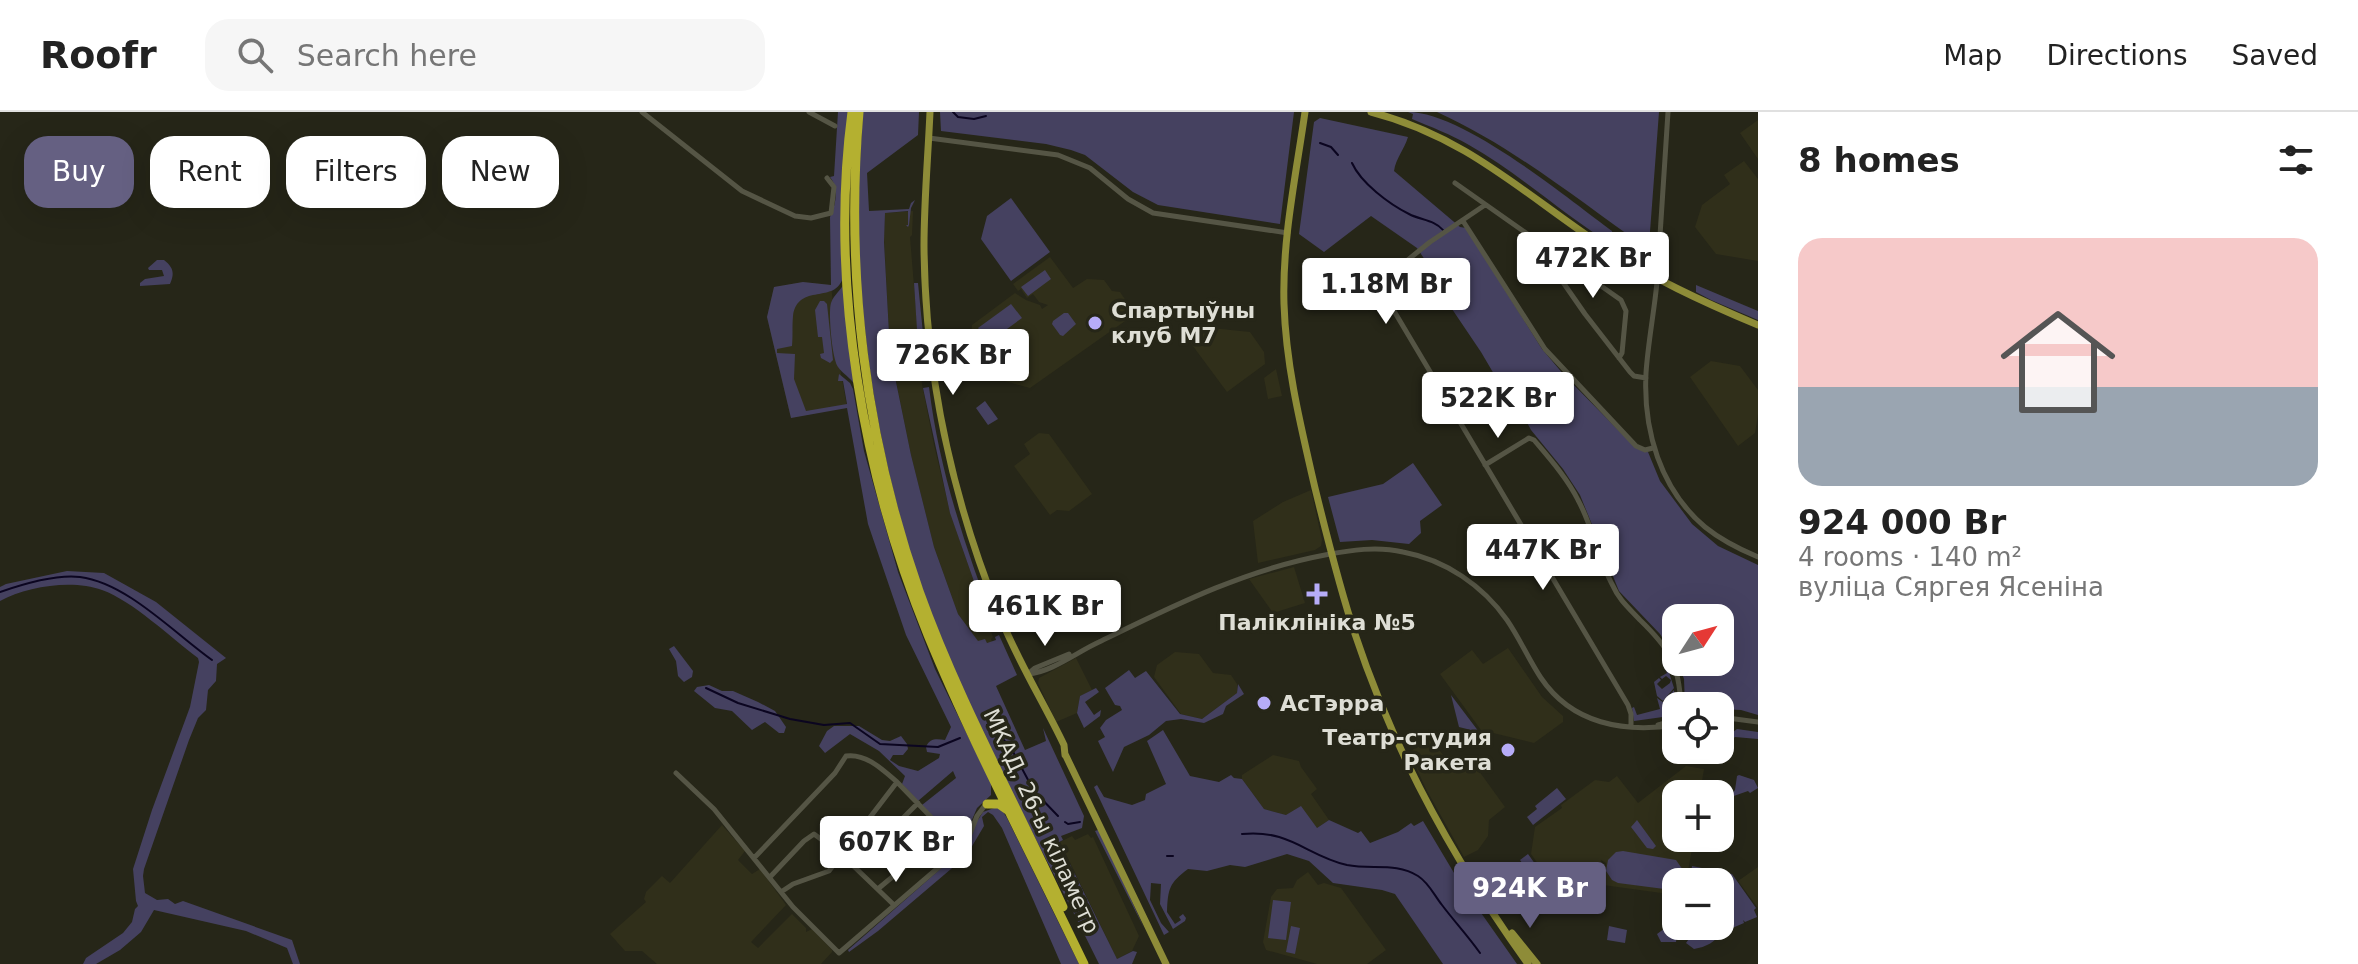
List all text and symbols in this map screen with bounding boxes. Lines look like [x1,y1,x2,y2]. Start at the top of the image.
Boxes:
search box [205,19,765,91]
text: Roofr [40,33,157,77]
icon: search [233,33,277,77]
text: Search here [297,38,477,73]
text: Map [1943,39,2002,72]
text: Directions [2046,39,2187,72]
text: Saved [2231,39,2318,72]
chip: Buy [24,136,134,208]
chip: Rent [150,136,270,208]
chip: Filters [286,136,426,208]
chip: New [442,136,559,208]
icon: filters [2274,138,2318,182]
text: 8 homes [1798,140,1960,180]
pin: 472K Br [1519,232,1667,300]
text: 472K Br [1535,243,1651,273]
pin: 1.18M Br [1303,258,1469,326]
text: 1.18M Br [1320,269,1452,299]
icon: home [1986,290,2130,434]
place label: Спартыўны клуб М7 [1111,298,1255,348]
marker: Спартыўны клуб М7 [1086,314,1104,332]
pin: 726K Br [879,329,1027,397]
text: 726K Br [895,340,1011,370]
pin: 522K Br [1424,372,1572,440]
text: 522K Br [1440,383,1556,413]
text: 924 000 Br [1798,502,2006,542]
pin: 447K Br [1469,524,1617,592]
text: 447K Br [1485,535,1601,565]
text: 4 rooms · 140 m² [1798,542,2022,572]
text: вуліца Сяргея Ясеніна [1798,572,2104,602]
pin: 461K Br [971,580,1119,648]
marker: Паліклініка №5 [1306,583,1328,605]
text: 461K Br [987,591,1103,621]
north arrow [1662,604,1734,676]
map controls [1662,604,1734,940]
place label: Паліклініка №5 [1218,610,1416,635]
place label: АсТэрра [1280,691,1384,716]
button: locate [1662,692,1734,764]
marker: АсТэрра [1255,694,1273,712]
street label: МКАД, 26-ы кіламетр [978,705,1105,938]
place label: Театр-студия Ракета [1322,725,1492,775]
marker: Театр-студия Ракета [1499,741,1517,759]
button: + [1662,780,1734,852]
pin: 607K Br [822,816,970,884]
text: 607K Br [838,827,954,857]
pin: 924K Br [1456,862,1604,930]
button: − [1662,868,1734,940]
text: 924K Br [1472,873,1588,903]

